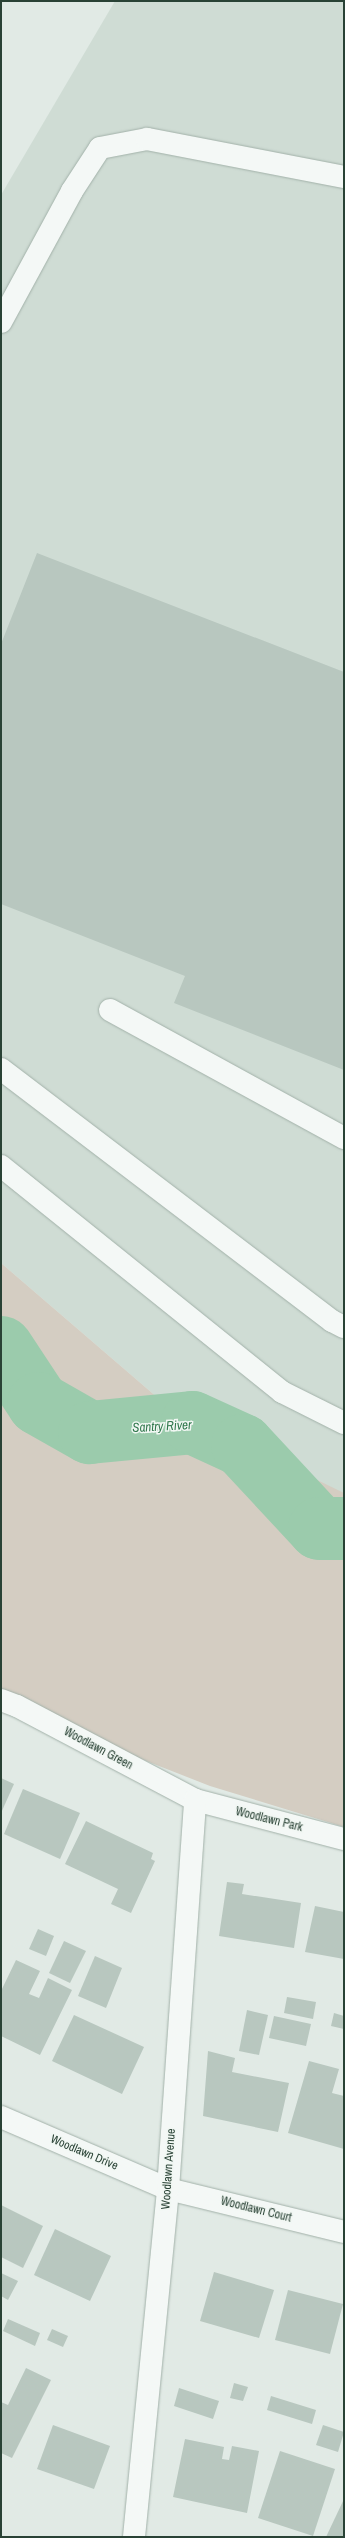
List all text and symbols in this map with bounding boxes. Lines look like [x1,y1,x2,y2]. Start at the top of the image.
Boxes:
water label: Santry River [132,1418,192,1436]
street label: Woodlawn Green [61,1725,135,1773]
street label: Woodlawn Park [234,1805,304,1835]
street label: Woodlawn Avenue [159,2128,179,2210]
street label: Woodlawn Drive [48,2132,120,2174]
street label: Woodlawn Court [219,2194,293,2226]

